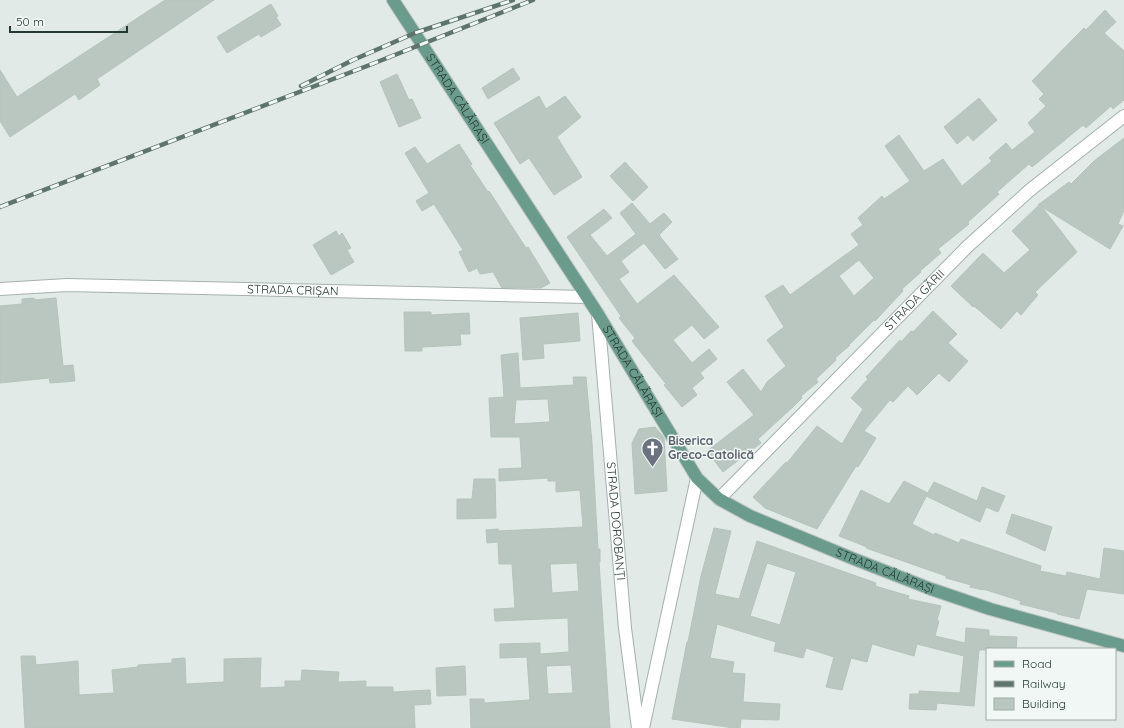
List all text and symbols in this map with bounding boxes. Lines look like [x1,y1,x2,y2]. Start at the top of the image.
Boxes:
scale bar [10,8,127,34]
text: 50 m [16,14,44,29]
street label: STRADA CĂLĂRAȘI [423,51,493,147]
street label: STRADA GĂRII [881,266,948,333]
street label: STRADA CRIȘAN [247,281,339,298]
street label: STRADA CĂLĂRAȘI [600,322,667,420]
place label: Biserica Greco-Catolică [668,433,754,462]
church icon: Biserica Greco-Catolică [639,435,665,468]
street label: STRADA DOROBANȚI [604,461,629,581]
street label: STRADA CĂLĂRAȘI [834,544,936,597]
legend [986,648,1116,720]
text: Road [1022,656,1052,671]
text: Railway [1022,676,1066,691]
text: Building [1022,696,1066,711]

